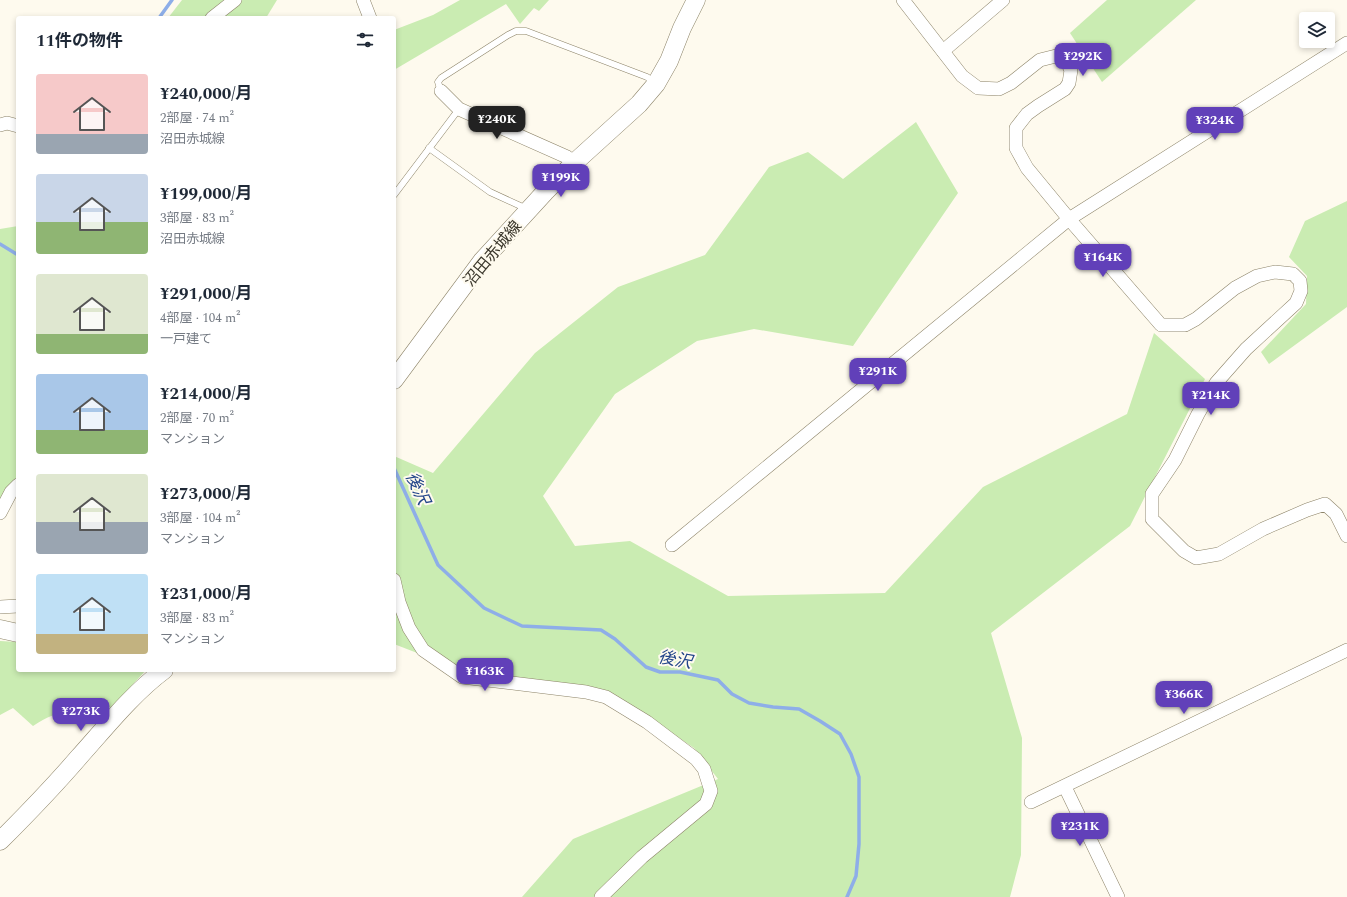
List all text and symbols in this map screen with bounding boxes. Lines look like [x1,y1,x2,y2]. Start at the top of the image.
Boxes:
map controls [1299,12,1335,48]
button: layers [1299,12,1335,48]
text: 11件の物件 [36,28,123,54]
icon: filters [354,29,376,51]
pin: ¥292K [1055,43,1111,77]
text: ¥292K [1063,46,1103,66]
text: ¥240,000/月 [160,81,253,107]
icon: home [68,90,116,138]
pin: ¥240K [469,106,525,140]
pin: ¥324K [1187,107,1243,141]
text: 2部屋 · 74 m² [160,108,234,128]
text: ¥240K [477,109,517,129]
text: ¥324K [1195,110,1235,130]
text: 沼田赤城線 [160,129,225,149]
pin: ¥199K [533,164,589,198]
text: ¥199K [541,167,581,187]
text: ¥199,000/月 [160,181,253,207]
icon: home [68,190,116,238]
text: 3部屋 · 83 m² [160,208,234,228]
street label: 沼田赤城線 [458,215,528,292]
text: 沼田赤城線 [160,229,225,249]
pin: ¥164K [1075,244,1131,278]
text: ¥164K [1083,247,1123,267]
text: ¥291,000/月 [160,281,253,307]
icon: home [68,290,116,338]
text: 4部屋 · 104 m² [160,308,240,328]
text: 一戸建て [160,329,212,349]
pin: ¥291K [850,358,906,392]
text: ¥291K [858,361,898,381]
text: ¥214,000/月 [160,381,253,407]
pin: ¥214K [1183,382,1239,416]
text: ¥214K [1191,385,1231,405]
icon: home [68,390,116,438]
text: 2部屋 · 70 m² [160,408,234,428]
text: マンション [160,429,225,449]
water label: 後沢 [398,468,437,511]
text: ¥273,000/月 [160,481,253,507]
icon: home [68,490,116,538]
text: 3部屋 · 104 m² [160,508,240,528]
text: マンション [160,529,225,549]
text: ¥231,000/月 [160,581,253,607]
icon: home [68,590,116,638]
text: 3部屋 · 83 m² [160,608,234,628]
text: マンション [160,629,225,649]
water label: 後沢 [656,644,696,676]
pin: ¥163K [457,658,513,692]
text: ¥163K [465,661,505,681]
pin: ¥366K [1156,681,1212,715]
text: ¥366K [1164,684,1204,704]
pin: ¥273K [53,698,109,732]
text: ¥273K [61,701,101,721]
pin: ¥231K [1052,813,1108,847]
text: ¥231K [1060,816,1100,836]

